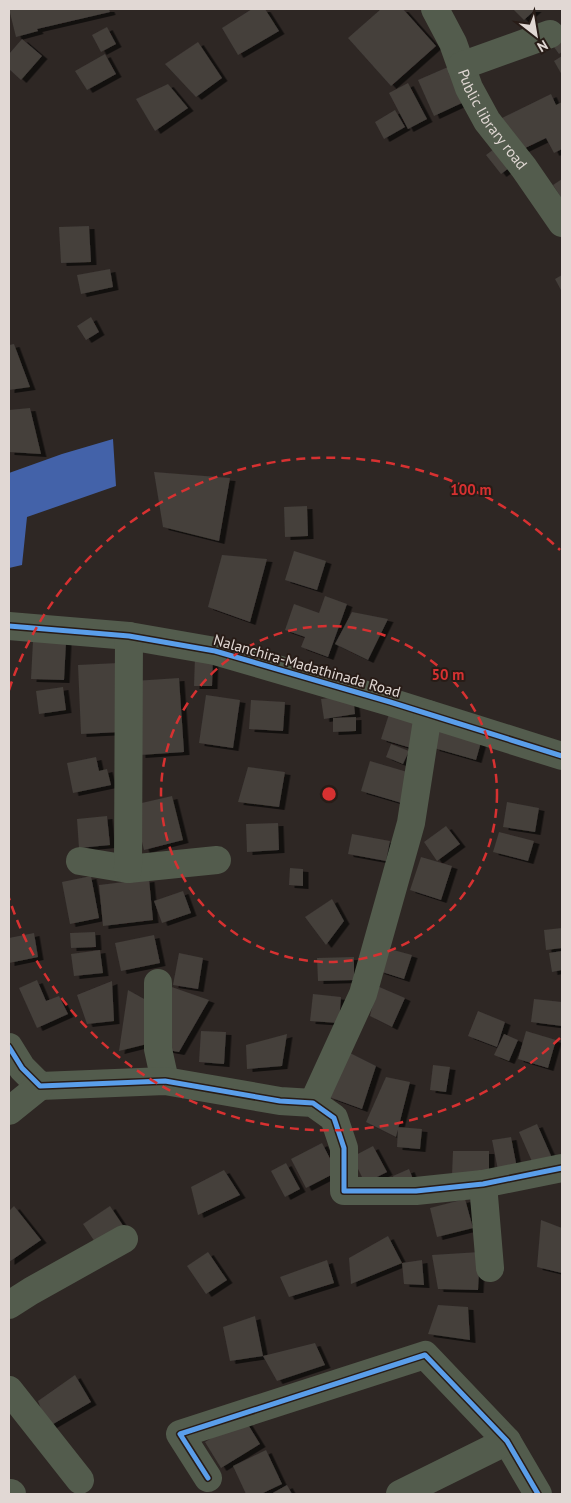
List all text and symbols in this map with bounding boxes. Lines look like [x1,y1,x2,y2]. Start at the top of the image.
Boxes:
north arrow [511,10,561,60]
text: N [534,36,551,56]
street label: Public library road [454,66,532,173]
text: 100 m [450,480,492,499]
street label: Nalanchira-Madathinada Road [211,630,403,701]
text: 50 m [432,665,464,684]
centre of rings [320,785,338,803]

